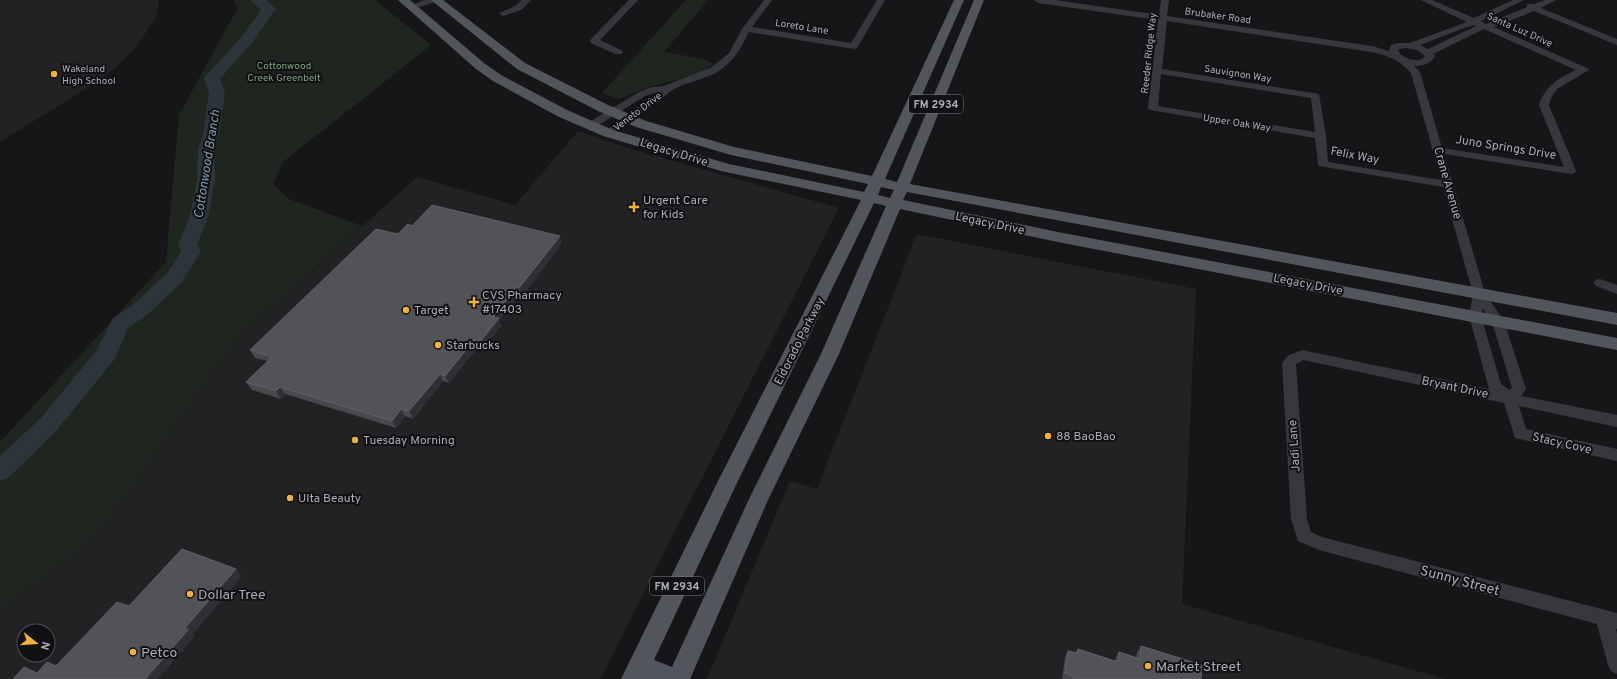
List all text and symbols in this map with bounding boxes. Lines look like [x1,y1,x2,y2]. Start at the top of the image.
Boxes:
street label: Brubaker Road [1184,5,1252,28]
street label: Santa Luz Drive [1485,10,1554,51]
street label: Reeder Ridge Way [1139,12,1160,94]
street label: Loreto Lane [774,17,829,38]
park label: Cottonwood Creek Greenbelt [247,60,321,85]
place label: Wakeland High School [62,63,116,88]
street label: Sauvignon Way [1203,63,1272,86]
marker: Wakeland High School [49,69,59,79]
street label: Veneto Drive [611,90,665,135]
road number: FM 2934 [909,95,963,113]
water label: Cottonwood Branch [191,109,224,220]
street label: Upper Oak Way [1202,112,1272,135]
street label: Juno Springs Drive [1454,132,1557,164]
street label: Legacy Drive [638,135,710,171]
street label: Felix Way [1329,143,1381,169]
street label: Crane Avenue [1429,145,1465,221]
place label: Urgent Care for Kids [643,193,708,223]
marker: Urgent Care for Kids [628,201,640,213]
street label: Legacy Drive [954,209,1026,239]
street label: Legacy Drive [1272,270,1344,300]
place label: CVS Pharmacy #17403 [482,288,562,318]
street label: Eldorado Parkway [771,295,829,388]
marker: CVS Pharmacy #17403 [469,297,479,307]
place label: Target [414,303,449,319]
marker: Target [401,305,411,315]
place label: Starbucks [446,338,500,354]
marker: Starbucks [433,340,443,350]
street label: Bryant Drive [1420,373,1490,403]
street label: Jadi Lane [1285,419,1305,473]
place label: 88 BaoBao [1056,429,1116,445]
street label: Stacy Cove [1531,429,1593,459]
marker: 88 BaoBao [1043,431,1053,441]
place label: Tuesday Morning [363,433,455,449]
marker: Tuesday Morning [350,435,360,445]
place label: Ulta Beauty [298,491,361,507]
marker: Ulta Beauty [285,493,295,503]
street label: Sunny Street [1418,563,1501,600]
road number: FM 2934 [650,577,704,595]
place label: Dollar Tree [198,587,266,604]
marker: Dollar Tree [185,589,195,599]
north arrow [16,623,56,663]
text: N [37,640,52,651]
place label: Petco [141,645,178,662]
marker: Petco [128,647,138,657]
place label: Market Street [1156,659,1241,676]
marker: Market Street [1143,661,1153,671]

